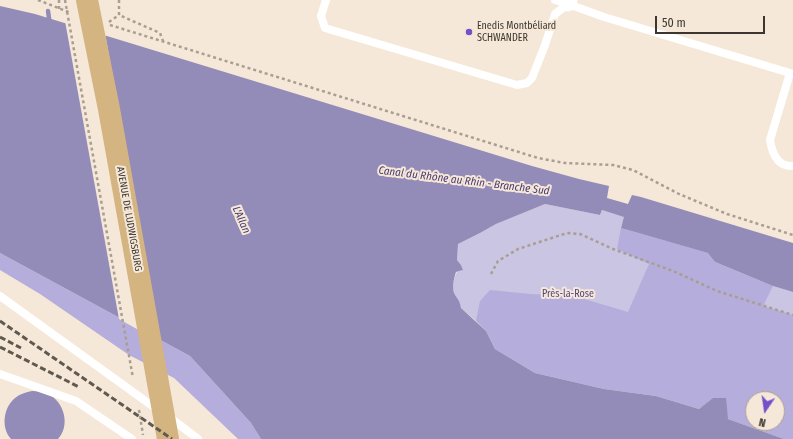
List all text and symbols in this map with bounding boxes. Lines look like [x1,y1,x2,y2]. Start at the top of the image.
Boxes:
scale bar [657,8,767,34]
text: 50 m [662,16,686,30]
place label: Enedis Montbéliard SCHWANDER [477,20,556,44]
marker: Enedis Montbéliard SCHWANDER [464,27,474,37]
water label: Canal du Rhône au Rhin - Branche Sud [378,164,550,198]
street label: AVENUE DE LUDWIGSBURG [114,166,144,272]
water label: L'Allan [229,204,253,236]
park label: Près-la-Rose [542,288,594,300]
north arrow [745,391,785,431]
text: N [758,415,767,429]

